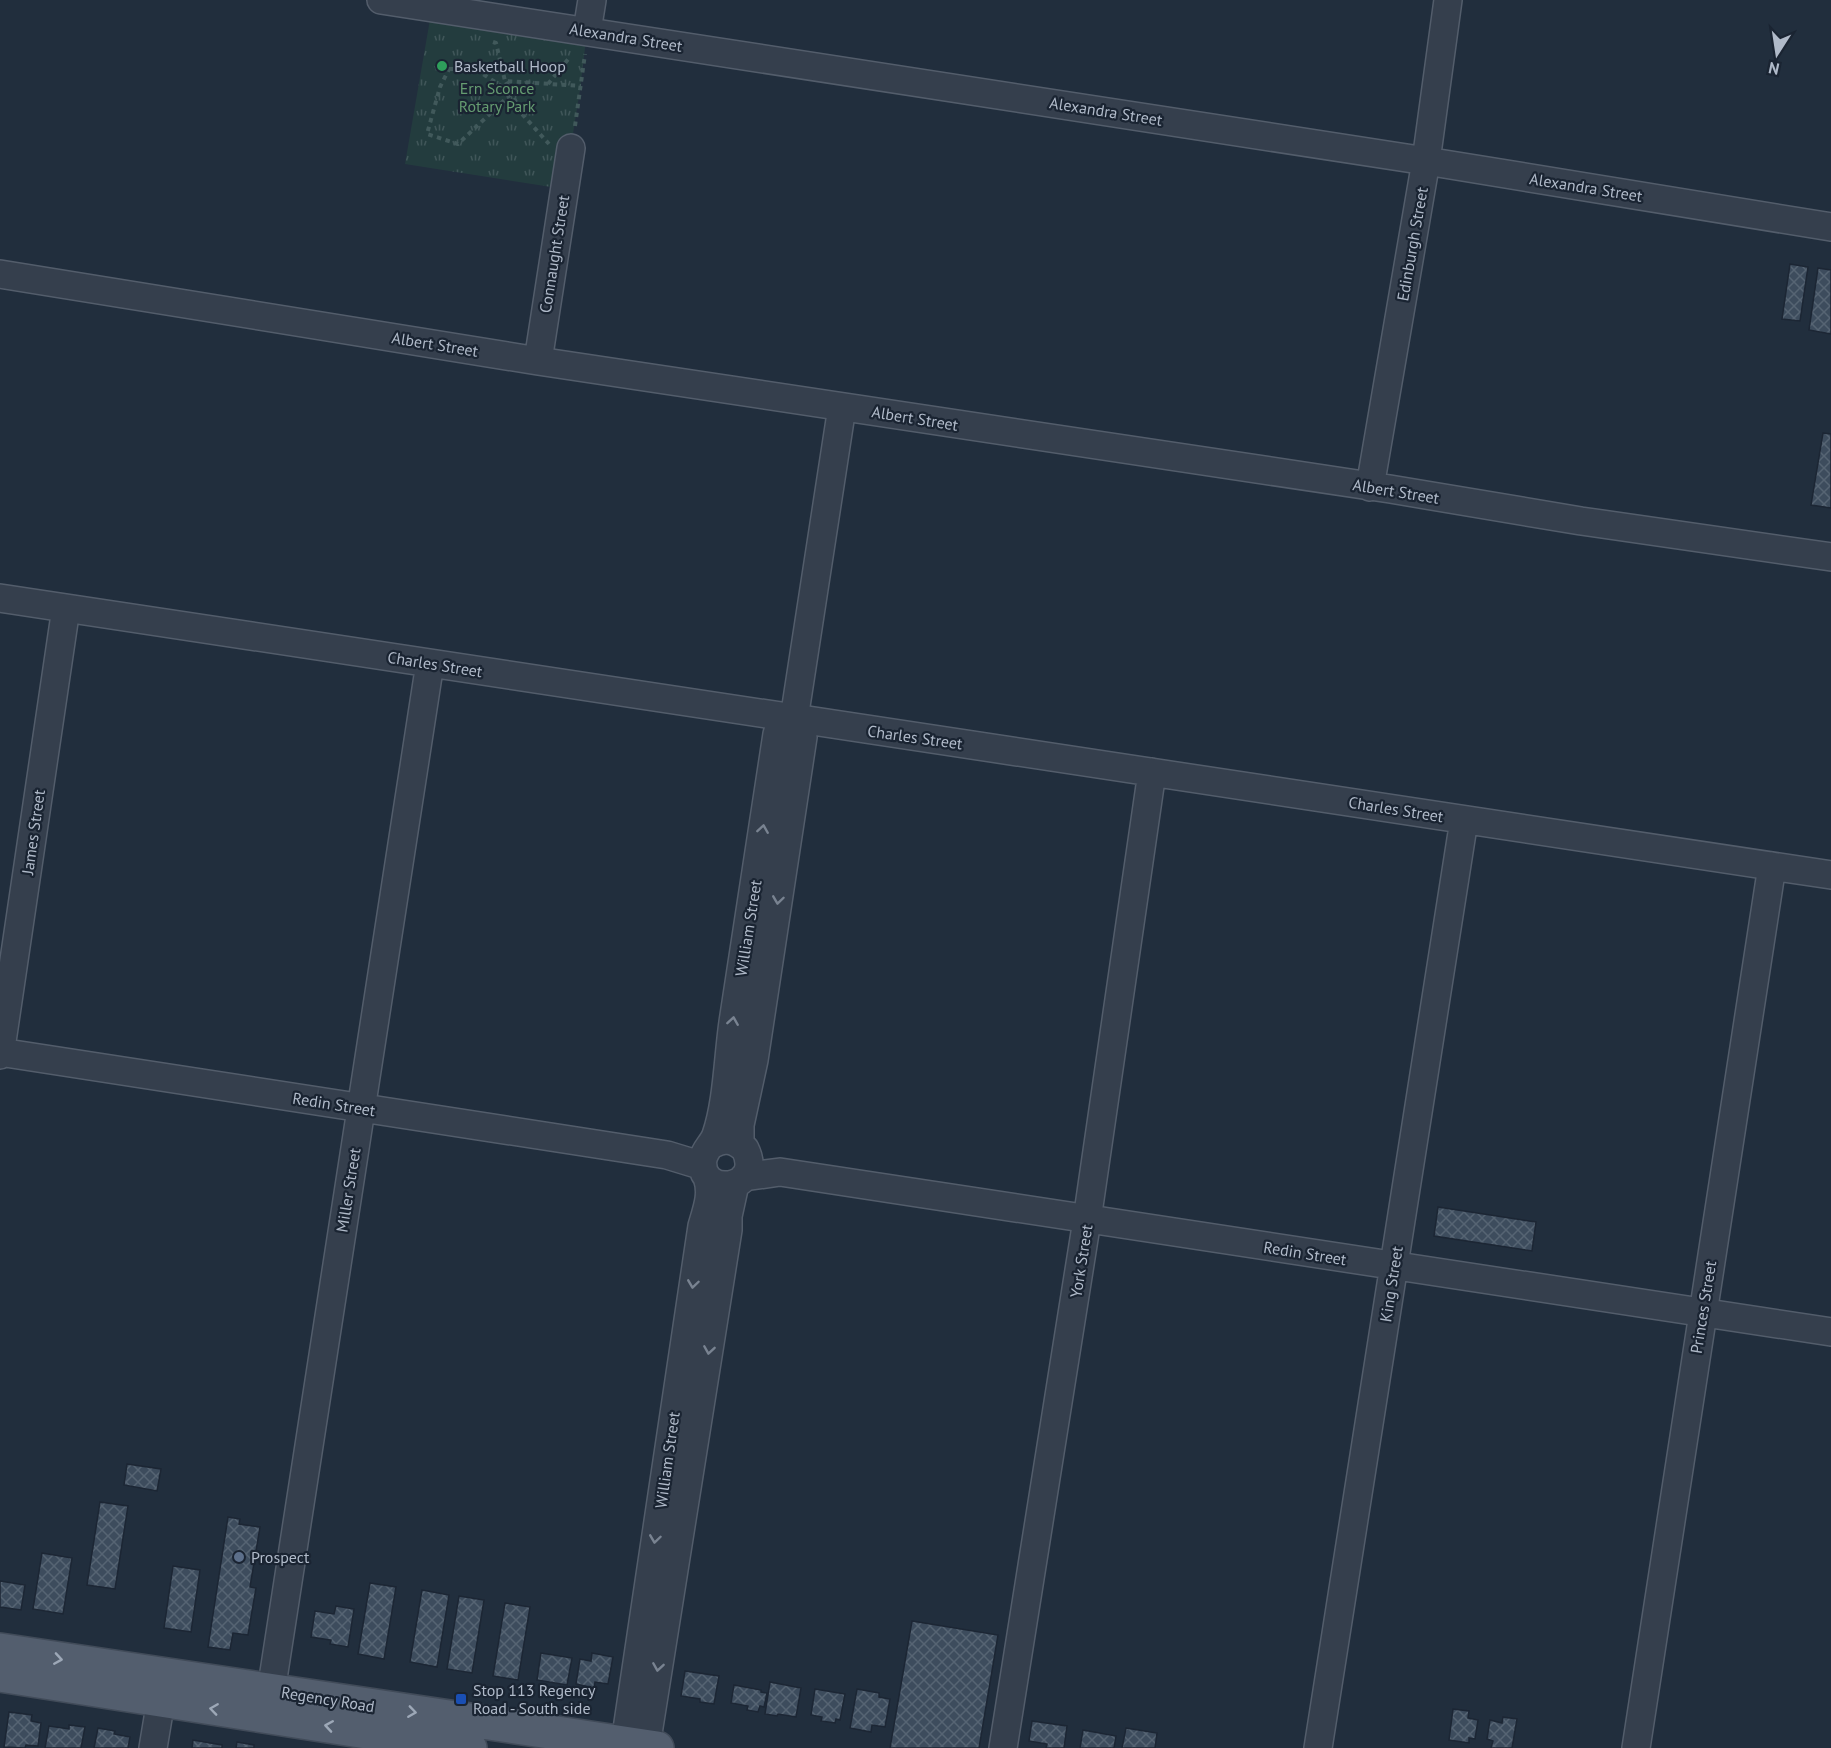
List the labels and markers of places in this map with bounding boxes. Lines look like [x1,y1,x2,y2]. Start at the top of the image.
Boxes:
place label: Basketball Hoop [454,56,566,76]
marker: Basketball Hoop [435,59,449,73]
place label: Prospect [251,1547,310,1567]
marker: Prospect [232,1550,246,1564]
place label: Stop 113 Regency Road - South side [473,1680,596,1718]
marker: Stop 113 Regency Road - South side [454,1692,468,1706]

